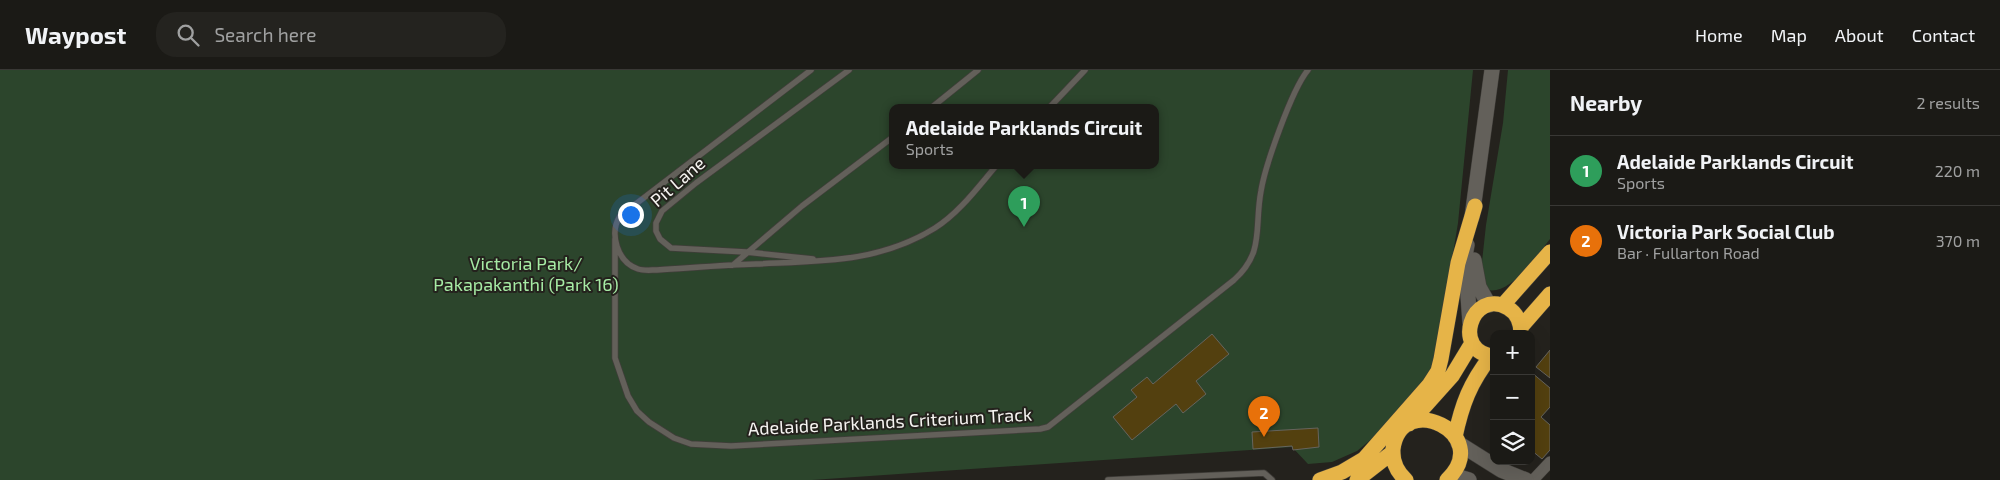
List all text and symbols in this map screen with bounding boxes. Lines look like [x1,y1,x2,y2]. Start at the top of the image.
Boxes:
search box [156,12,506,57]
text: Waypost [25,20,126,49]
icon: search [174,21,202,49]
text: Search here [214,23,317,46]
text: Home [1695,24,1743,46]
text: Map [1771,24,1807,46]
text: About [1835,24,1884,46]
text: Contact [1912,24,1975,46]
text: Nearby [1570,90,1642,115]
text: 2 results [1917,93,1980,112]
popup [889,104,1159,169]
text: Adelaide Parklands Circuit [906,116,1142,139]
text: Sports [906,139,954,158]
text: Adelaide Parklands Circuit [1617,150,1854,173]
street label: Pit Lane [646,152,709,211]
text: 1 [1583,161,1589,180]
text: 220 m [1935,161,1980,180]
text: Sports [1617,173,1665,192]
pin: 1 [1008,186,1040,227]
your location [618,202,644,228]
text: Victoria Park Social Club [1617,220,1835,243]
text: 2 [1581,231,1591,250]
text: 370 m [1936,231,1980,250]
text: Bar · Fullarton Road [1617,243,1760,262]
park label: Victoria Park/ Pakapakanthi (Park 16) [433,252,619,295]
map controls [1490,330,1535,465]
button: + [1490,330,1535,375]
button: − [1490,375,1535,420]
pin: 2 [1248,396,1280,437]
street label: Adelaide Parklands Criterium Track [747,403,1033,439]
button: layers [1490,420,1535,465]

